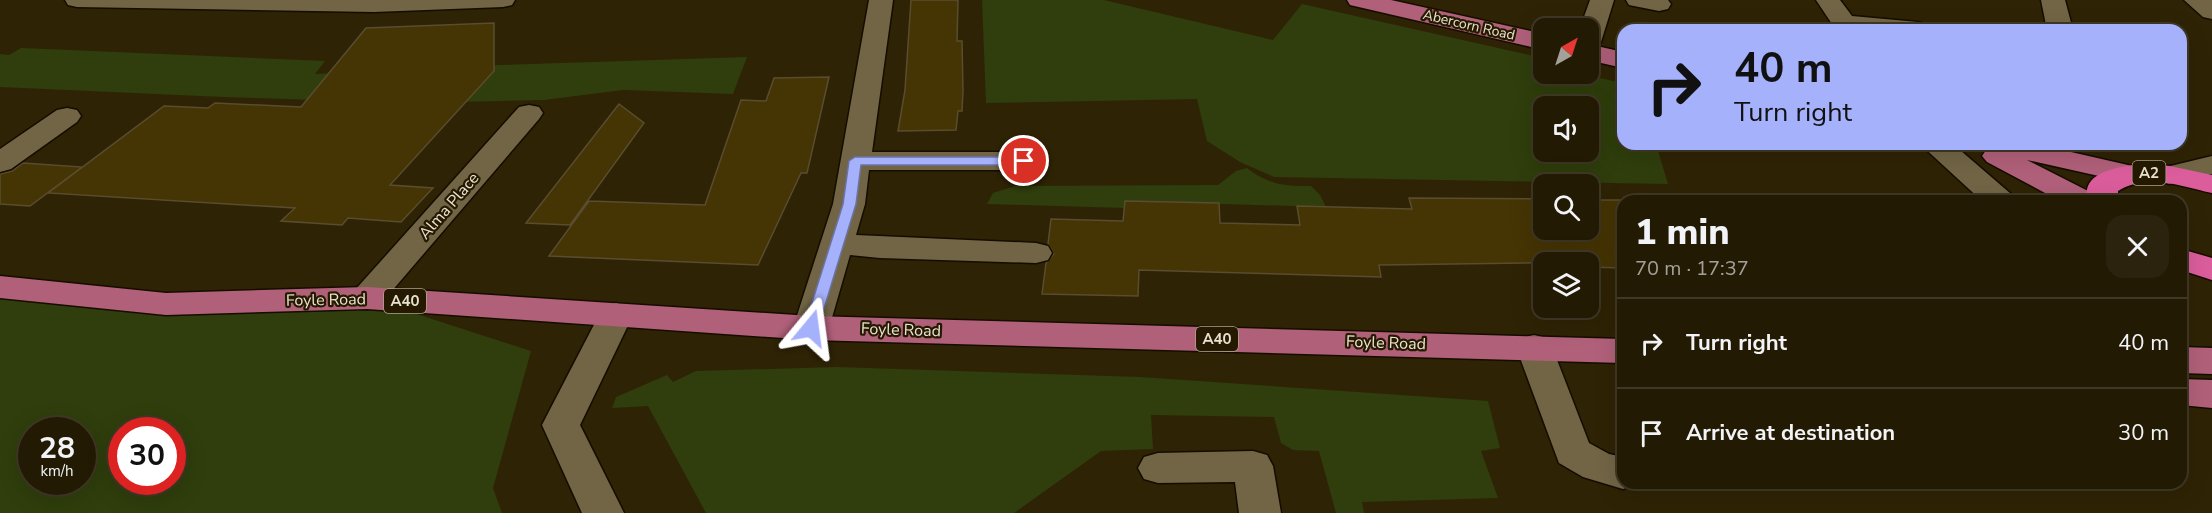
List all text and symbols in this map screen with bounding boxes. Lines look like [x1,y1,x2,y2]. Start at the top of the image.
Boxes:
street label: Abercorn Road [1421,5,1517,45]
north arrow [1533,18,1599,84]
map controls [1533,18,1599,318]
text: 40 m [1734,40,1833,97]
icon: right [1635,48,1713,126]
text: Turn right [1734,94,1852,131]
button: sound [1533,96,1599,162]
pin [998,135,1049,186]
icon: arrive [1007,144,1040,177]
road number: A2 [2132,161,2166,185]
street label: Alma Place [414,168,484,244]
button: search [1533,174,1599,240]
text: 1 min [1635,208,1730,257]
button: close [2106,215,2169,278]
button: layers [1533,252,1599,318]
text: 70 m · 17:37 [1635,255,1749,282]
street label: Foyle Road [286,288,366,312]
road number: A40 [384,289,426,313]
position arrow [779,296,843,360]
street label: Foyle Road [861,318,941,342]
road number: A40 [1196,327,1238,351]
icon: right [1635,327,1668,360]
text: Turn right [1686,328,1787,358]
text: 40 m [2118,328,2169,358]
street label: Foyle Road [1346,331,1426,355]
speed limit sign: 30 [108,417,186,495]
icon: arrive [1635,417,1668,450]
text: Arrive at destination [1686,418,1895,448]
text: 30 m [2118,418,2169,448]
text: 28 [39,428,75,469]
text: km/h [40,461,74,481]

